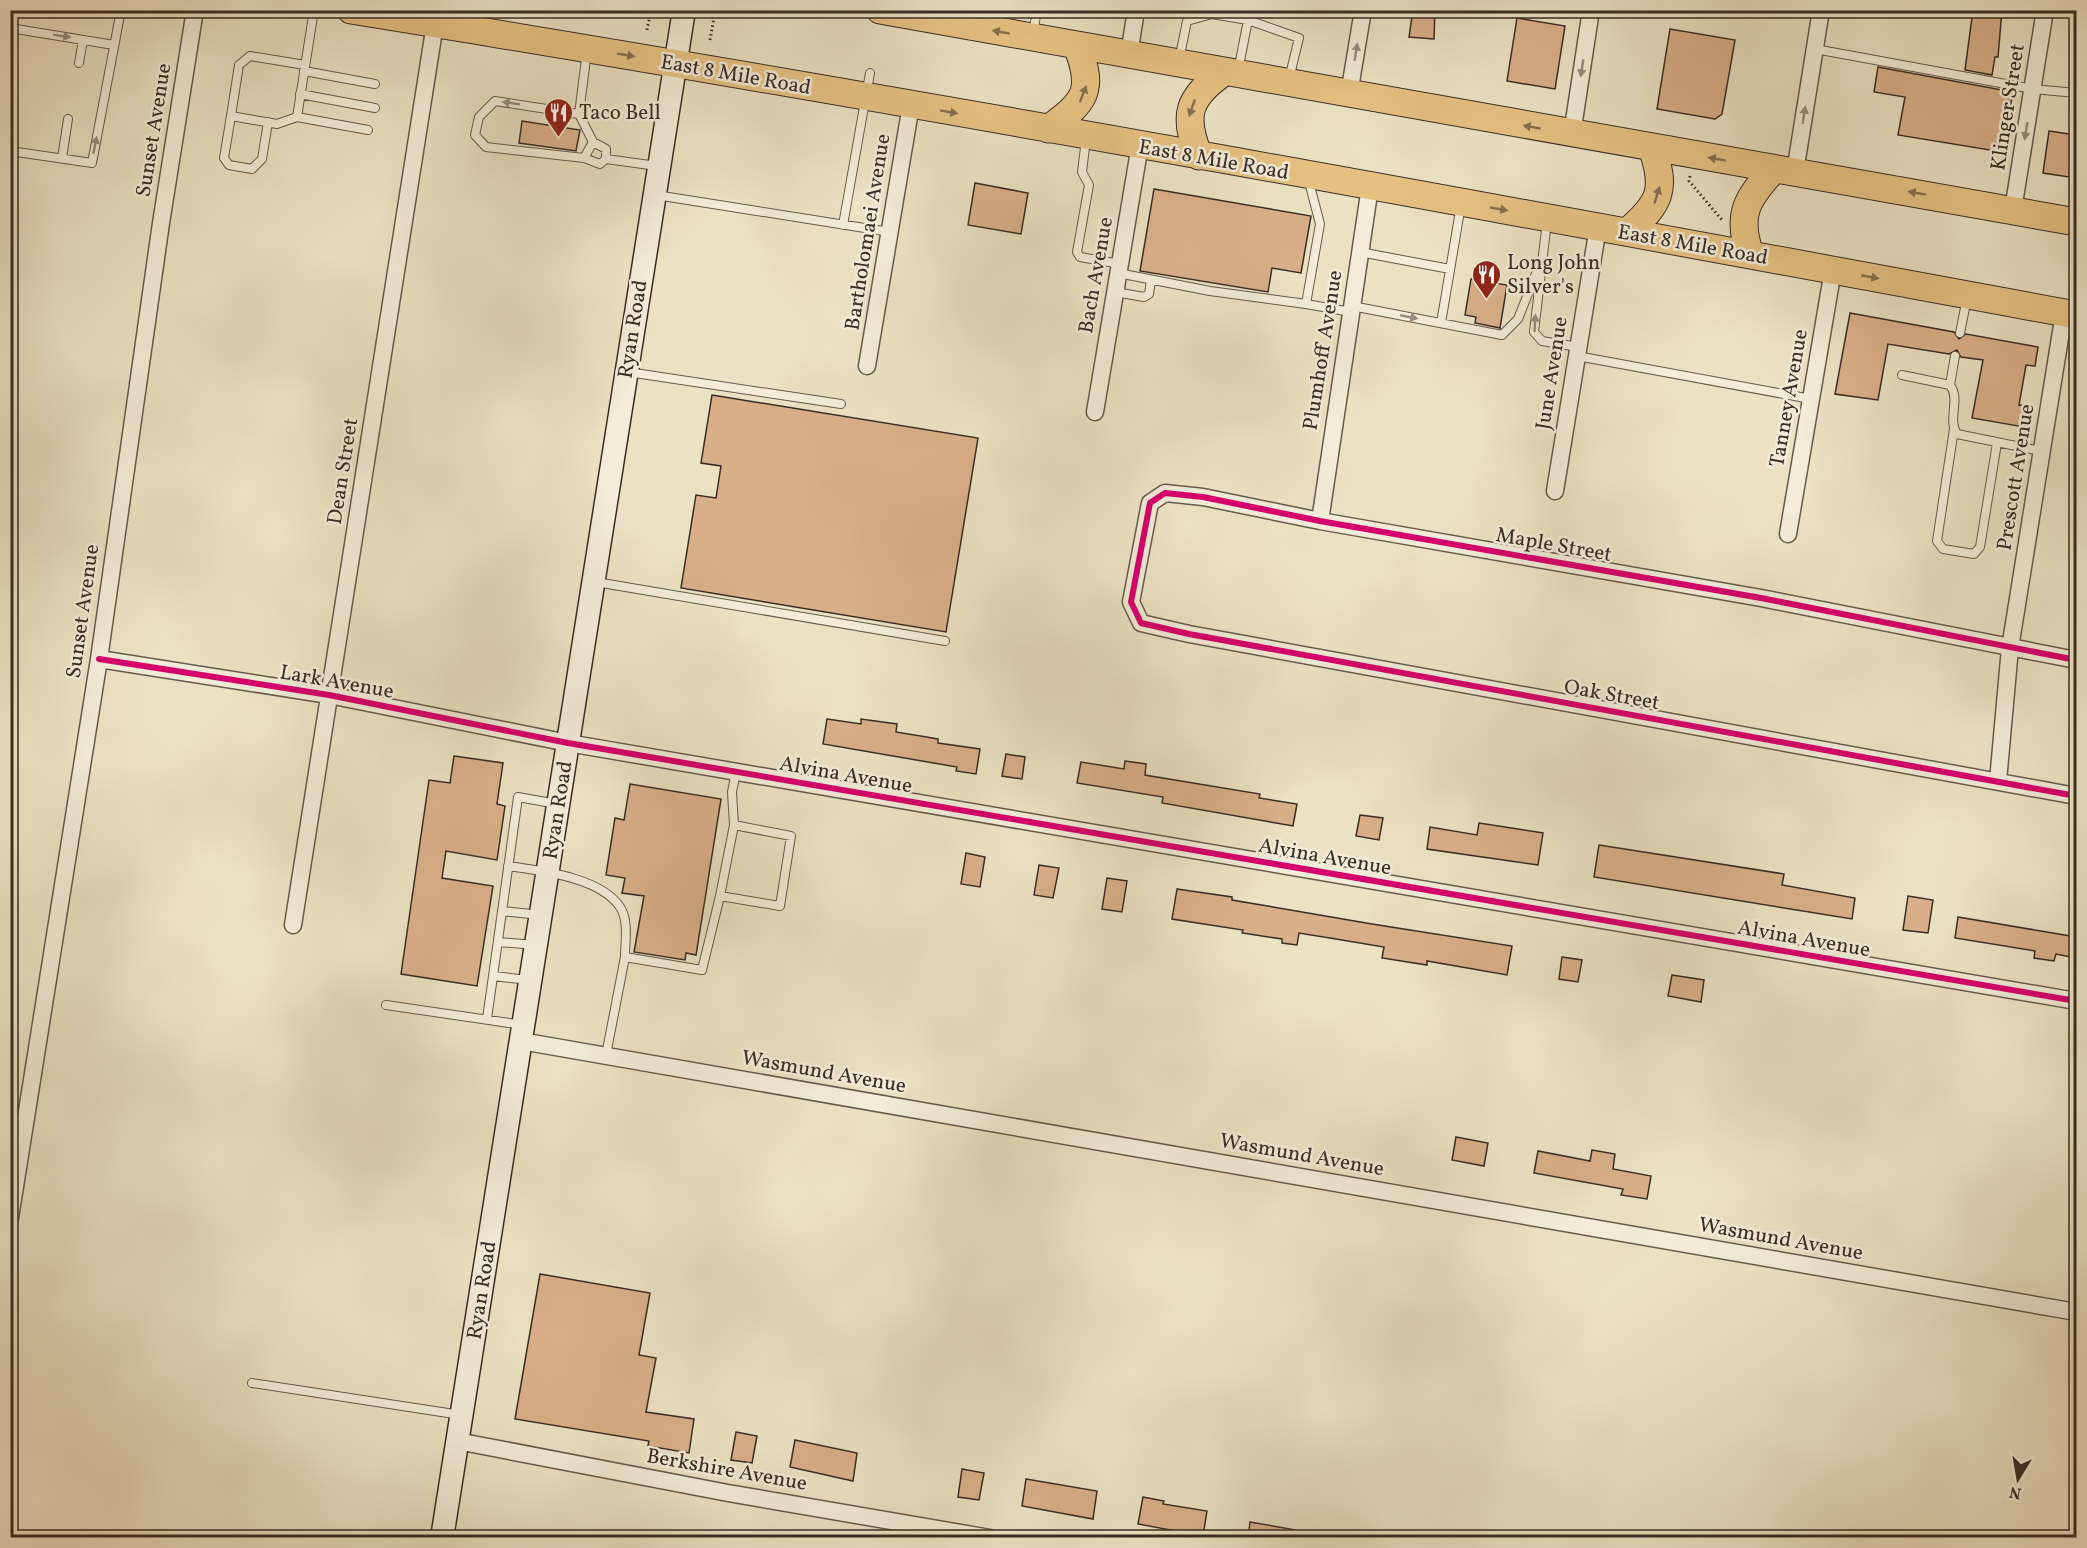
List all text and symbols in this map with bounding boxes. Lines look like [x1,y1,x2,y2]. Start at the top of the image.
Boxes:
one-way arrow [991,27,1010,36]
one-way arrow [53,32,72,41]
street label: Klinger Street [1984,42,2033,173]
one-way arrow [1351,43,1360,62]
street label: East 8 Mile Road [658,48,813,103]
one-way arrow [616,51,635,60]
one-way arrow [1577,59,1586,78]
street label: Sunset Avenue [130,61,179,199]
one-way arrow [1078,85,1088,103]
restaurant icon: Taco Bell [542,96,574,138]
one-way arrow [502,99,521,108]
place label: Taco Bell [579,99,661,128]
one-way arrow [1187,100,1197,118]
one-way arrow [1800,105,1809,124]
one-way arrow [940,107,959,116]
one-way arrow [2021,121,2030,140]
one-way arrow [1523,122,1542,131]
street label: Bartholomaei Avenue [839,132,898,333]
street label: East 8 Mile Road [1136,133,1291,188]
one-way arrow [91,135,100,154]
one-way arrow [1707,154,1726,163]
one-way arrow [1653,186,1662,204]
one-way arrow [1907,189,1926,198]
one-way arrow [1489,205,1508,214]
street label: Bach Avenue [1072,215,1121,336]
street label: East 8 Mile Road [1615,218,1770,273]
place label: Long John Silver's [1507,249,1600,302]
restaurant icon: Long John Silver's [1470,258,1502,300]
street label: Plumhoff Avenue [1297,268,1350,432]
one-way arrow [1861,273,1880,282]
street label: Ryan Road [611,278,656,381]
one-way arrow [1400,313,1419,322]
one-way arrow [1530,313,1539,332]
street label: June Avenue [1529,315,1576,432]
street label: Tanney Avenue [1763,327,1816,470]
street label: Prescott Avenue [1991,402,2042,553]
street label: Dean Street [321,416,366,527]
street label: Maple Street [1493,521,1614,570]
street label: Sunset Avenue [60,542,107,680]
street label: Lark Avenue [277,658,396,707]
street label: Oak Street [1562,673,1662,718]
street label: Alvina Avenue [777,750,914,801]
street label: Ryan Road [536,759,581,862]
street label: Alvina Avenue [1256,832,1393,883]
street label: Alvina Avenue [1735,914,1872,965]
street label: Wasmund Avenue [739,1044,908,1101]
street label: Wasmund Avenue [1217,1127,1386,1184]
street label: Wasmund Avenue [1696,1211,1865,1268]
street label: Ryan Road [460,1239,505,1342]
street label: Berkshire Avenue [644,1442,809,1499]
north arrow [1988,1449,2048,1509]
text: N [2007,1480,2023,1504]

